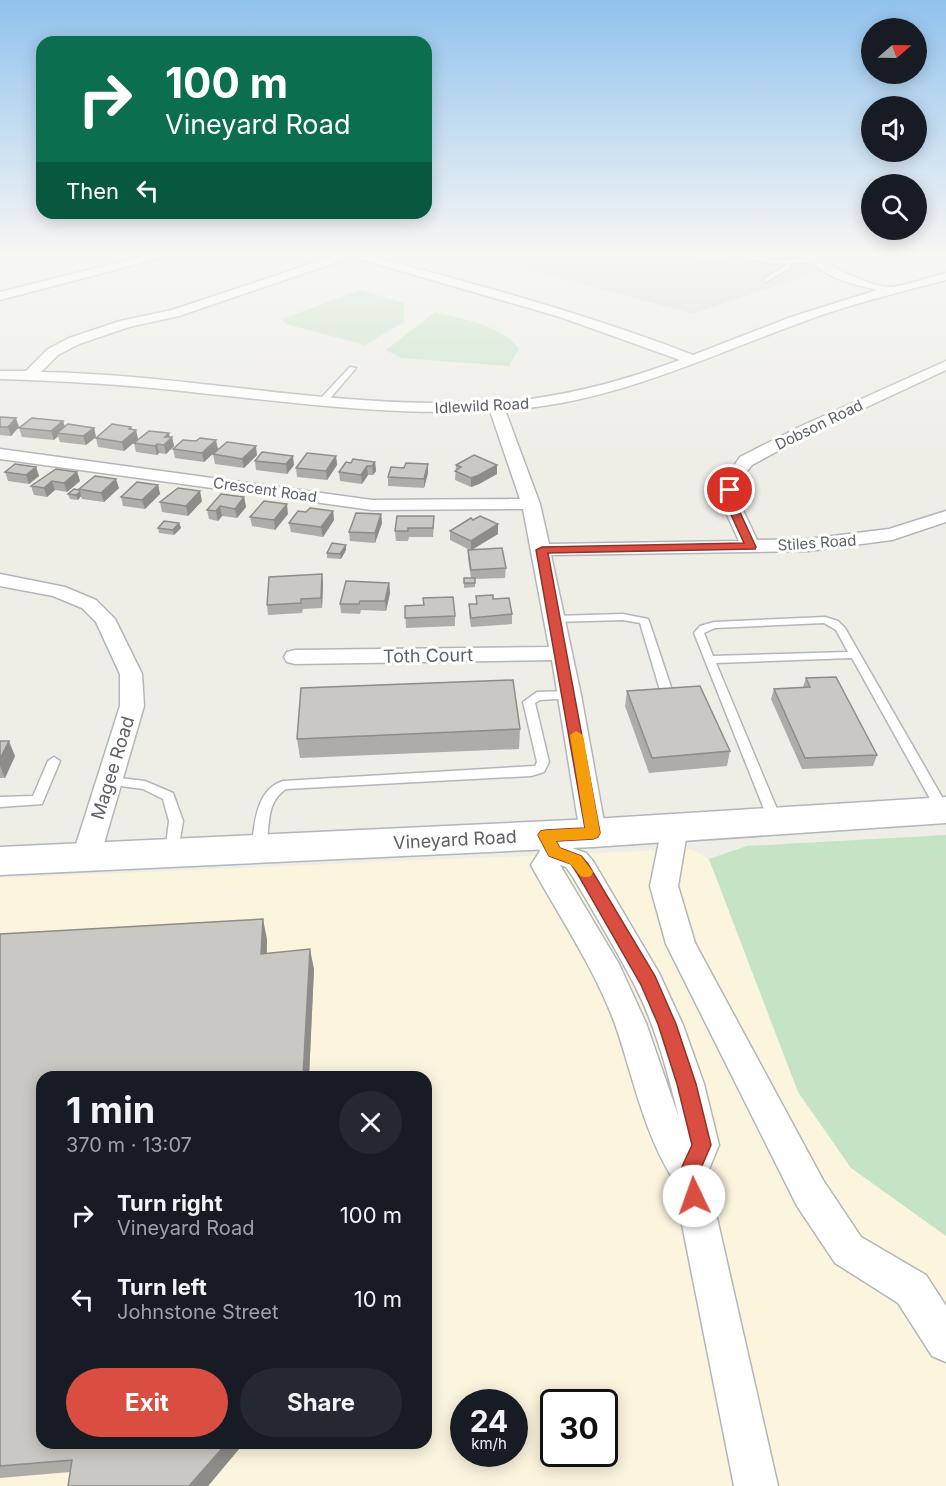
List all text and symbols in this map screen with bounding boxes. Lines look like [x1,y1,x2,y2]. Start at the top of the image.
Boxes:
north arrow [861,18,927,84]
map controls [861,18,927,240]
text: 100 m [165,57,288,108]
icon: right [66,60,144,138]
button: sound [861,96,927,162]
text: Vineyard Road [165,108,351,141]
icon: left [131,174,164,207]
button: search [861,174,927,240]
text: Then [66,178,119,204]
street label: Idlewild Road [434,394,530,417]
street label: Dobson Road [772,395,866,454]
pin [704,464,755,515]
street label: Crescent Road [212,473,318,506]
icon: arrive [713,473,746,506]
street label: Stiles Road [777,530,857,555]
street label: Toth Court [383,644,473,667]
street label: Magee Road [87,714,138,822]
street label: Vineyard Road [393,826,517,853]
text: 1 min [66,1088,155,1132]
button: close [339,1091,402,1154]
text: 370 m · 13:07 [66,1133,192,1157]
position arrow [662,1164,726,1228]
text: Turn right [117,1190,223,1216]
icon: right [66,1199,99,1232]
text: 100 m [340,1202,402,1228]
text: Vineyard Road [117,1216,254,1240]
text: Turn left [117,1274,207,1300]
icon: left [66,1283,99,1316]
text: 10 m [354,1286,402,1312]
text: Johnstone Street [117,1300,278,1324]
button: Exit [66,1368,228,1437]
button: Share [240,1368,402,1437]
speed limit sign: 30 [540,1389,618,1467]
text: 24 [470,1403,508,1439]
text: km/h [471,1434,507,1453]

